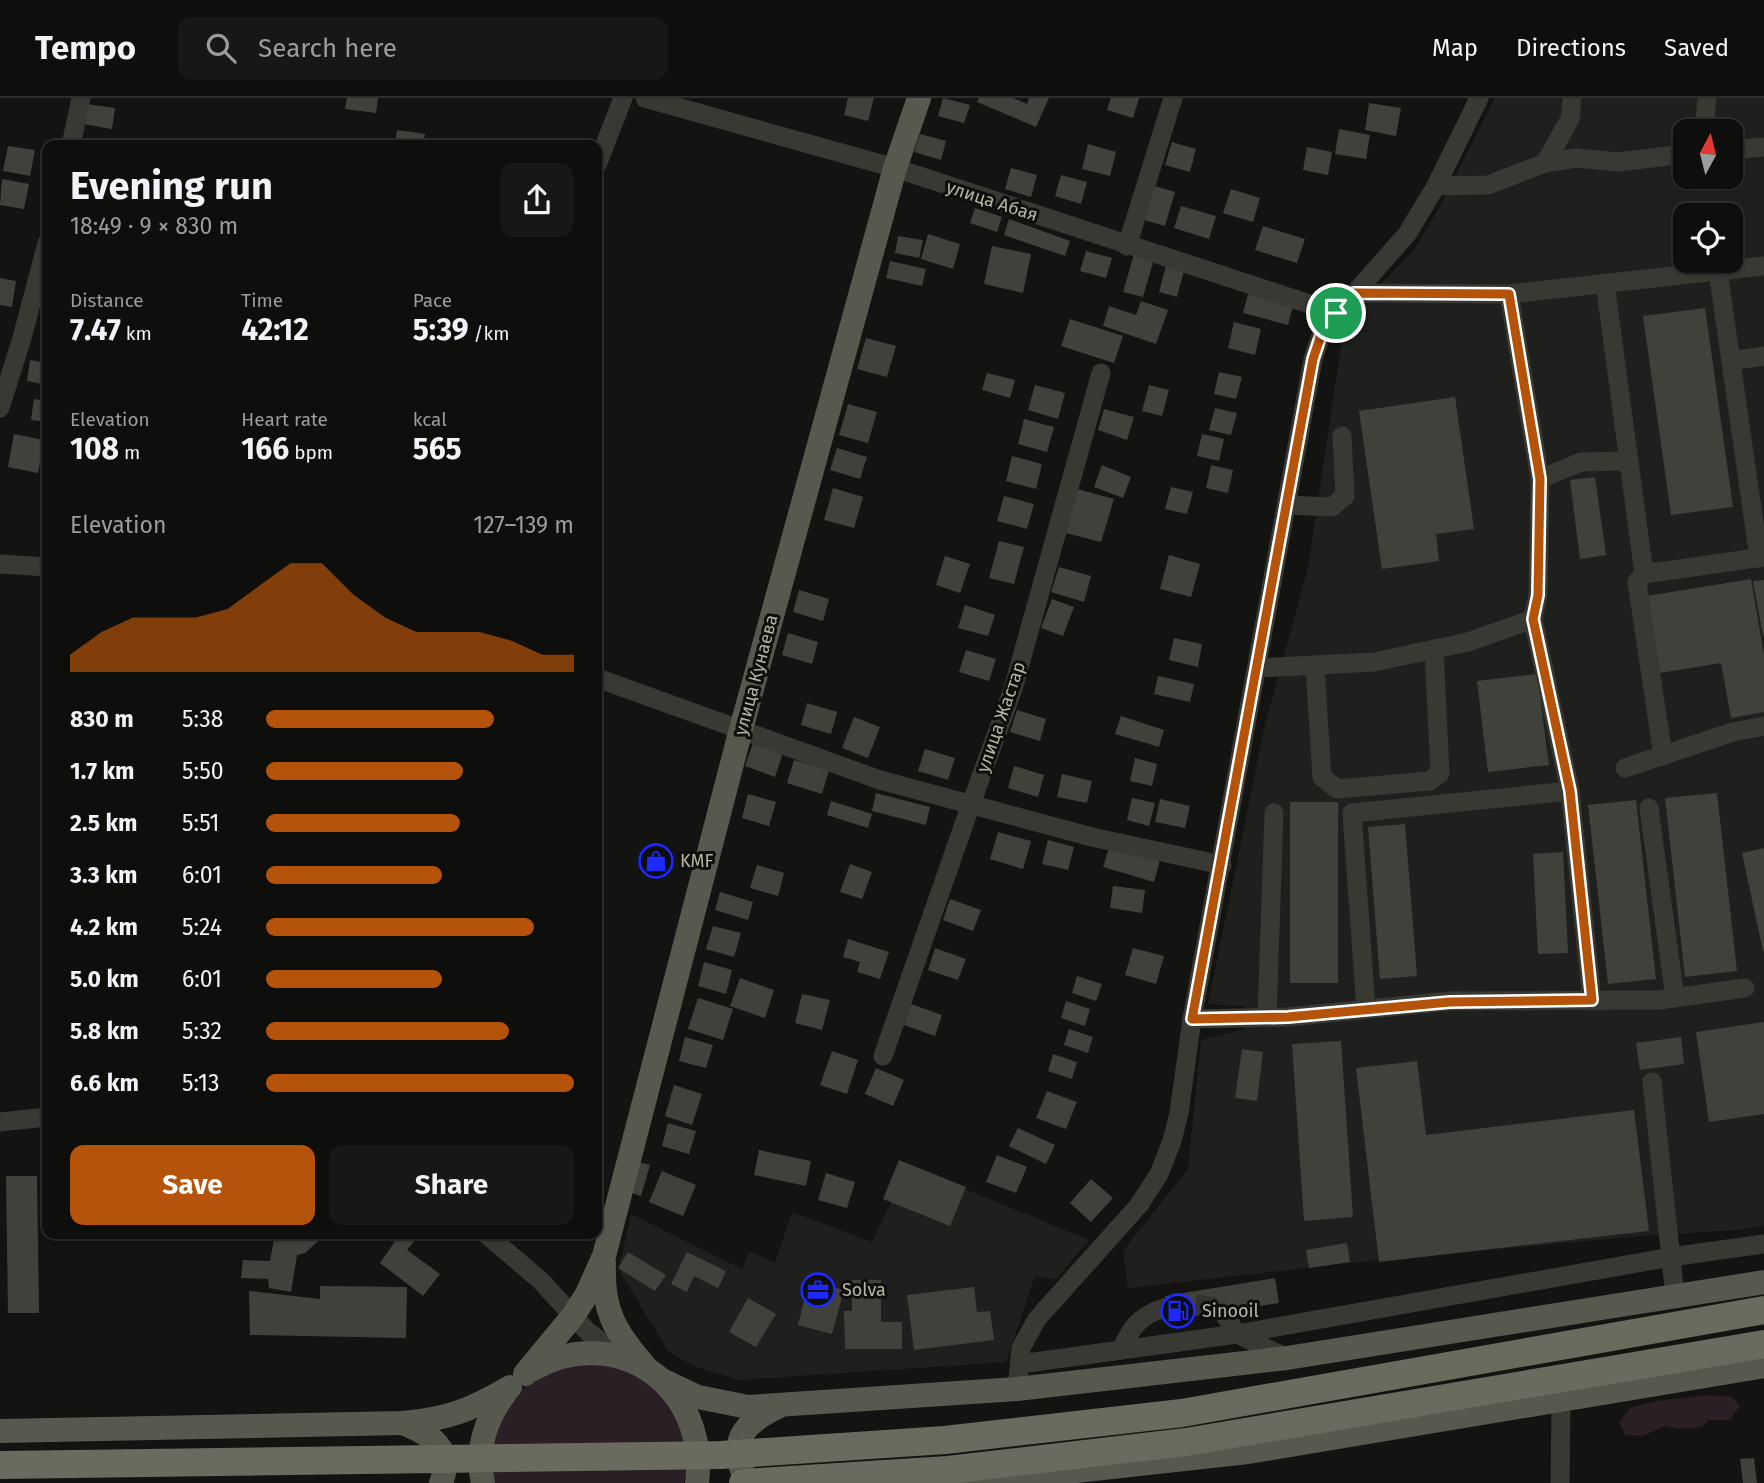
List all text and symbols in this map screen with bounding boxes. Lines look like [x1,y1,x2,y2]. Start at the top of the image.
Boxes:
search box [178,17,668,80]
text: Tempo [35,28,136,68]
icon: search [202,29,240,67]
text: Search here [258,33,397,64]
text: Map [1432,34,1478,62]
text: Directions [1516,34,1626,62]
text: Saved [1664,34,1729,62]
north arrow [1673,119,1743,189]
map controls [1673,119,1743,273]
text: Evening run [70,163,273,209]
button: share [500,163,574,237]
street label: улица Абая [943,176,1041,226]
button: locate [1673,203,1743,273]
text: 18:49 · 9 × 830 m [70,212,238,240]
pin [1306,283,1366,343]
text: Distance [70,289,144,312]
text: Time [241,289,283,312]
text: Pace [413,289,452,312]
icon: arrive [1317,294,1355,332]
text: 7.47 [70,312,121,348]
text: 42:12 [241,312,309,348]
text: 5:39 [413,312,469,348]
text: km [121,322,152,345]
text: /km [469,322,509,345]
text: Elevation [70,408,150,431]
text: Heart rate [241,408,328,431]
text: kcal [413,408,447,431]
text: 108 [70,431,119,467]
text: 166 [241,431,289,467]
text: 565 [413,431,462,467]
text: m [119,441,140,464]
text: bpm [289,441,333,464]
text: Elevation [70,511,166,539]
text: 127–139 m [473,511,574,539]
street label: улица Кунаева [729,612,783,738]
street label: улица Жастар [972,659,1030,775]
text: 830 m [70,705,134,733]
text: 5:38 [182,705,223,733]
text: 1.7 km [70,757,135,785]
text: 5:50 [182,757,224,785]
text: 2.5 km [70,809,138,837]
text: 5:51 [182,809,219,837]
shop icon: KMF [637,842,675,880]
place label: KMF [680,850,714,872]
text: 3.3 km [70,861,137,889]
text: 6:01 [182,861,222,889]
text: 4.2 km [70,913,138,941]
text: 5:24 [182,913,222,941]
text: 5.0 km [70,965,139,993]
text: 6:01 [182,965,222,993]
text: 5.8 km [70,1017,139,1045]
text: 5:32 [182,1017,222,1045]
text: 6.6 km [70,1069,139,1097]
text: 5:13 [182,1069,220,1097]
button: Save [70,1145,315,1225]
button: Share [329,1145,574,1225]
office icon: Solva [799,1271,837,1309]
place label: Solva [842,1279,886,1301]
fuel station icon: Sinooil [1159,1292,1197,1330]
place label: Sinooil [1202,1300,1259,1322]

